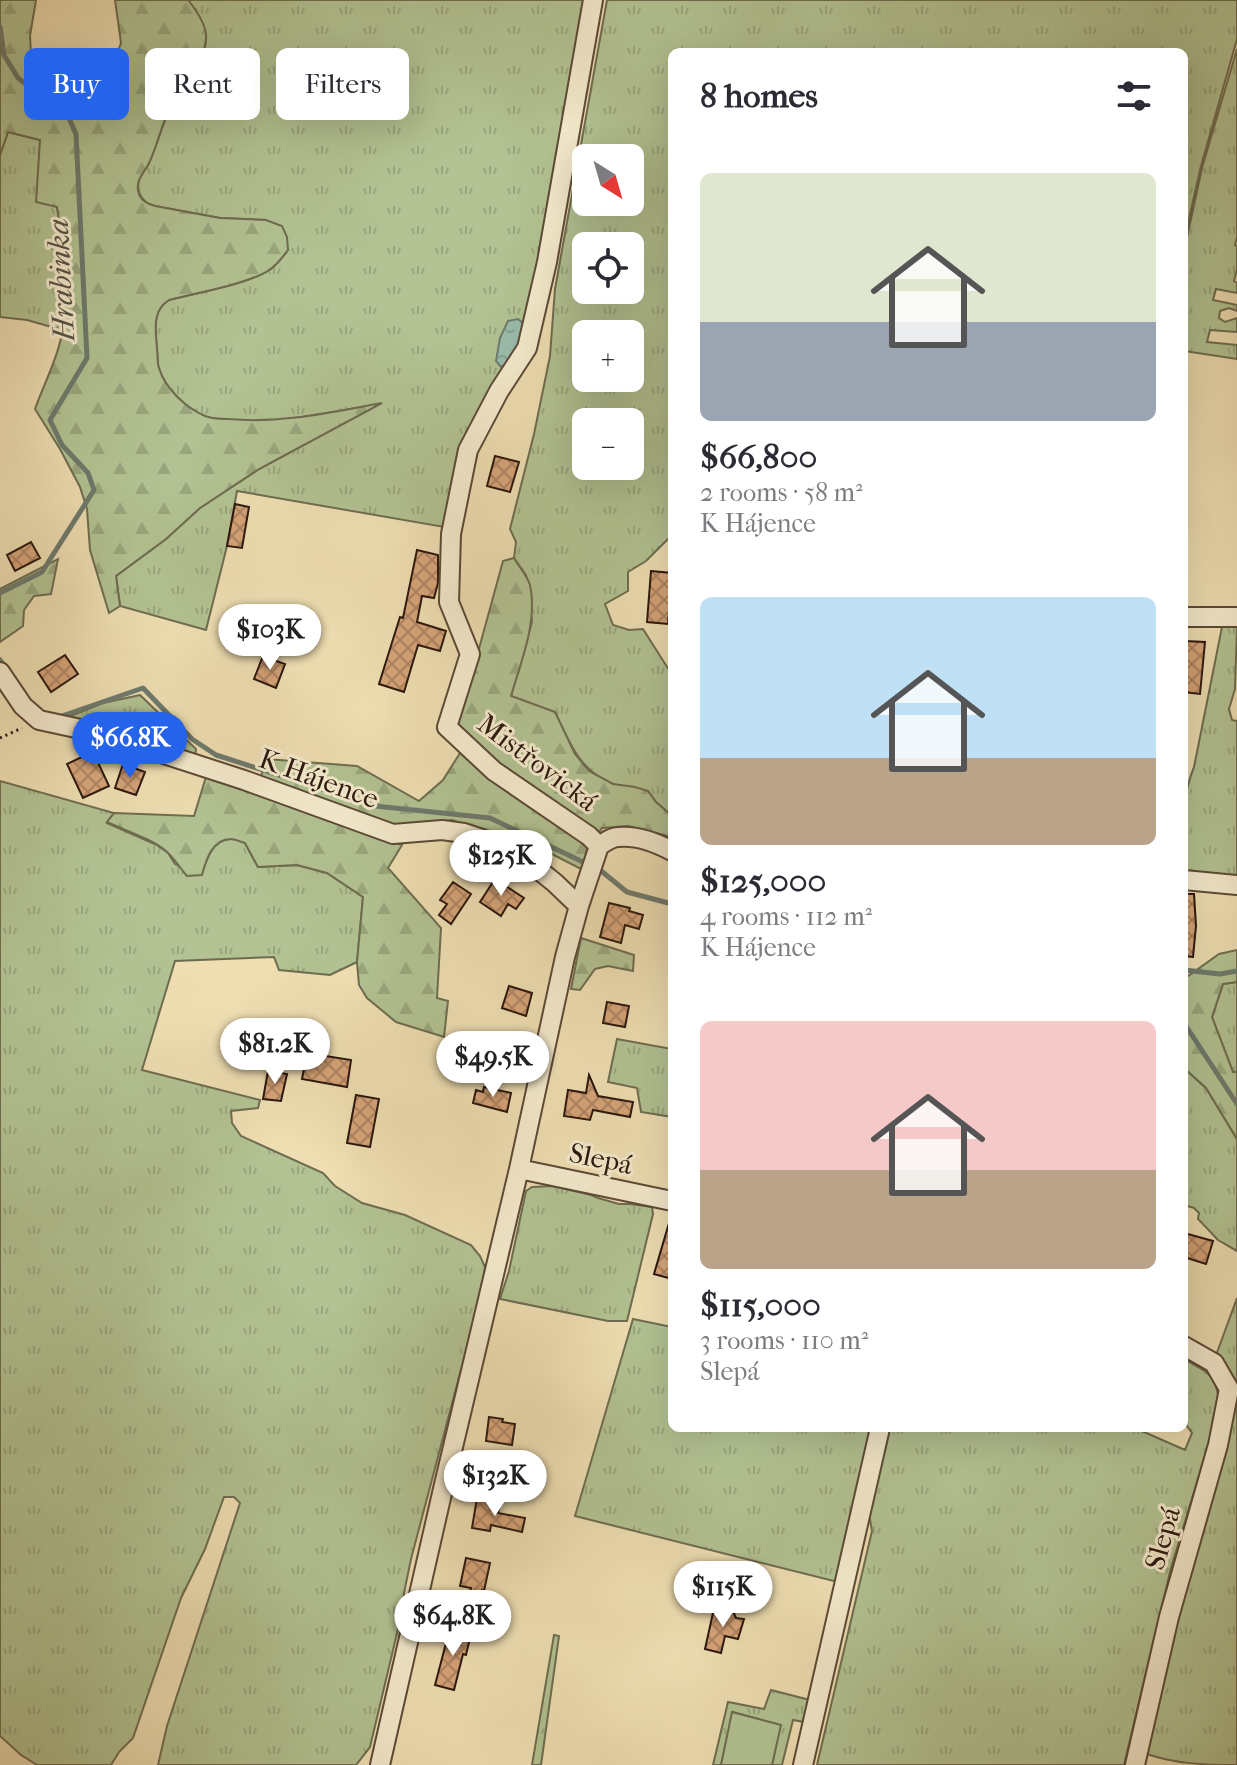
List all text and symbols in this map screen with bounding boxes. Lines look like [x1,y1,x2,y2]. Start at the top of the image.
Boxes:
chip: Buy [24,48,129,120]
chip: Rent [145,48,260,120]
chip: Filters [276,48,409,120]
icon: filters [1112,74,1156,118]
text: 8 homes [700,76,818,116]
north arrow [572,144,644,216]
map controls [572,144,644,480]
water label: Hrabinka [41,218,82,343]
icon: home [856,225,1000,369]
button: locate [572,232,644,304]
button: + [572,320,644,392]
button: − [572,408,644,480]
text: $66,800 [700,437,817,477]
text: 2 rooms · 58 m² [700,477,863,508]
text: K Hájence [700,508,816,539]
pin: $103K [214,604,326,672]
text: $103K [236,614,304,645]
icon: home [856,649,1000,793]
street label: Mistřovická [471,707,605,819]
pin: $66.8K [65,712,195,780]
text: $66.8K [90,722,170,753]
street label: K Hájence [255,742,383,815]
pin: $125K [445,830,557,898]
text: $125K [467,840,535,871]
text: $125,000 [700,861,826,901]
text: 4 rooms · 112 m² [700,901,872,932]
text: K Hájence [700,932,816,963]
pin: $81.2K [210,1018,340,1086]
text: $81.2K [238,1028,312,1059]
pin: $49.5K [428,1031,558,1099]
text: $49.5K [454,1041,532,1072]
icon: home [856,1073,1000,1217]
street label: Slepá [566,1136,637,1181]
text: $115,000 [700,1285,821,1325]
text: 3 rooms · 110 m² [700,1325,868,1356]
text: Slepá [700,1356,759,1387]
pin: $132K [439,1450,551,1518]
text: $132K [462,1460,528,1491]
street label: Slepá [1138,1502,1187,1573]
pin: $115K [667,1561,779,1629]
text: $115K [692,1571,754,1602]
pin: $64.8K [388,1590,518,1658]
text: $64.8K [412,1600,494,1631]

